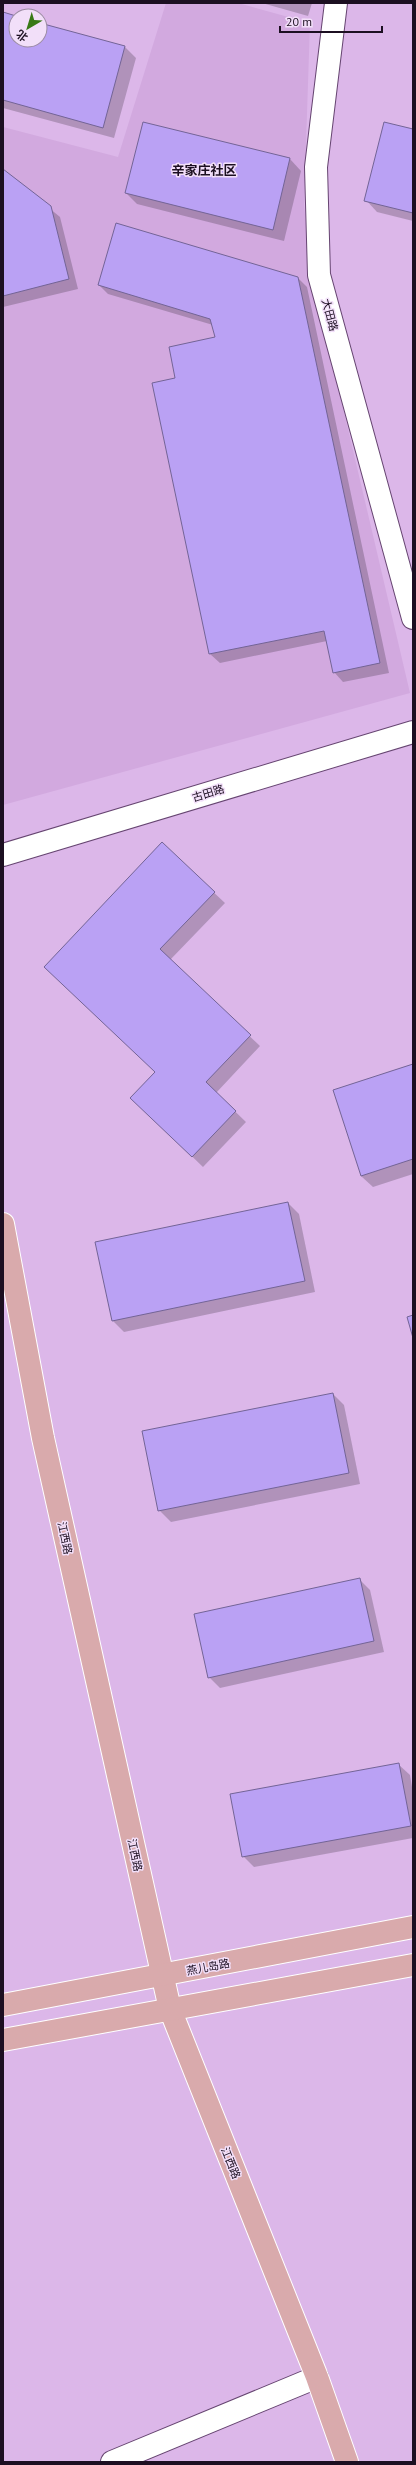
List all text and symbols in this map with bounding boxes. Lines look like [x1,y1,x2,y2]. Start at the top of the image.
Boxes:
north arrow [8,8,48,48]
scale bar [280,8,382,34]
text: 20 m [286,14,312,29]
text: 北 [13,27,30,45]
district label: 辛家庄社区 [171,162,237,179]
street label: 大田路 [319,297,341,333]
street label: 古田路 [190,781,226,805]
street label: 江西路 [55,1520,75,1556]
street label: 江西路 [125,1837,145,1873]
street label: 燕儿岛路 [185,1956,231,1978]
street label: 江西路 [218,2145,244,2181]

